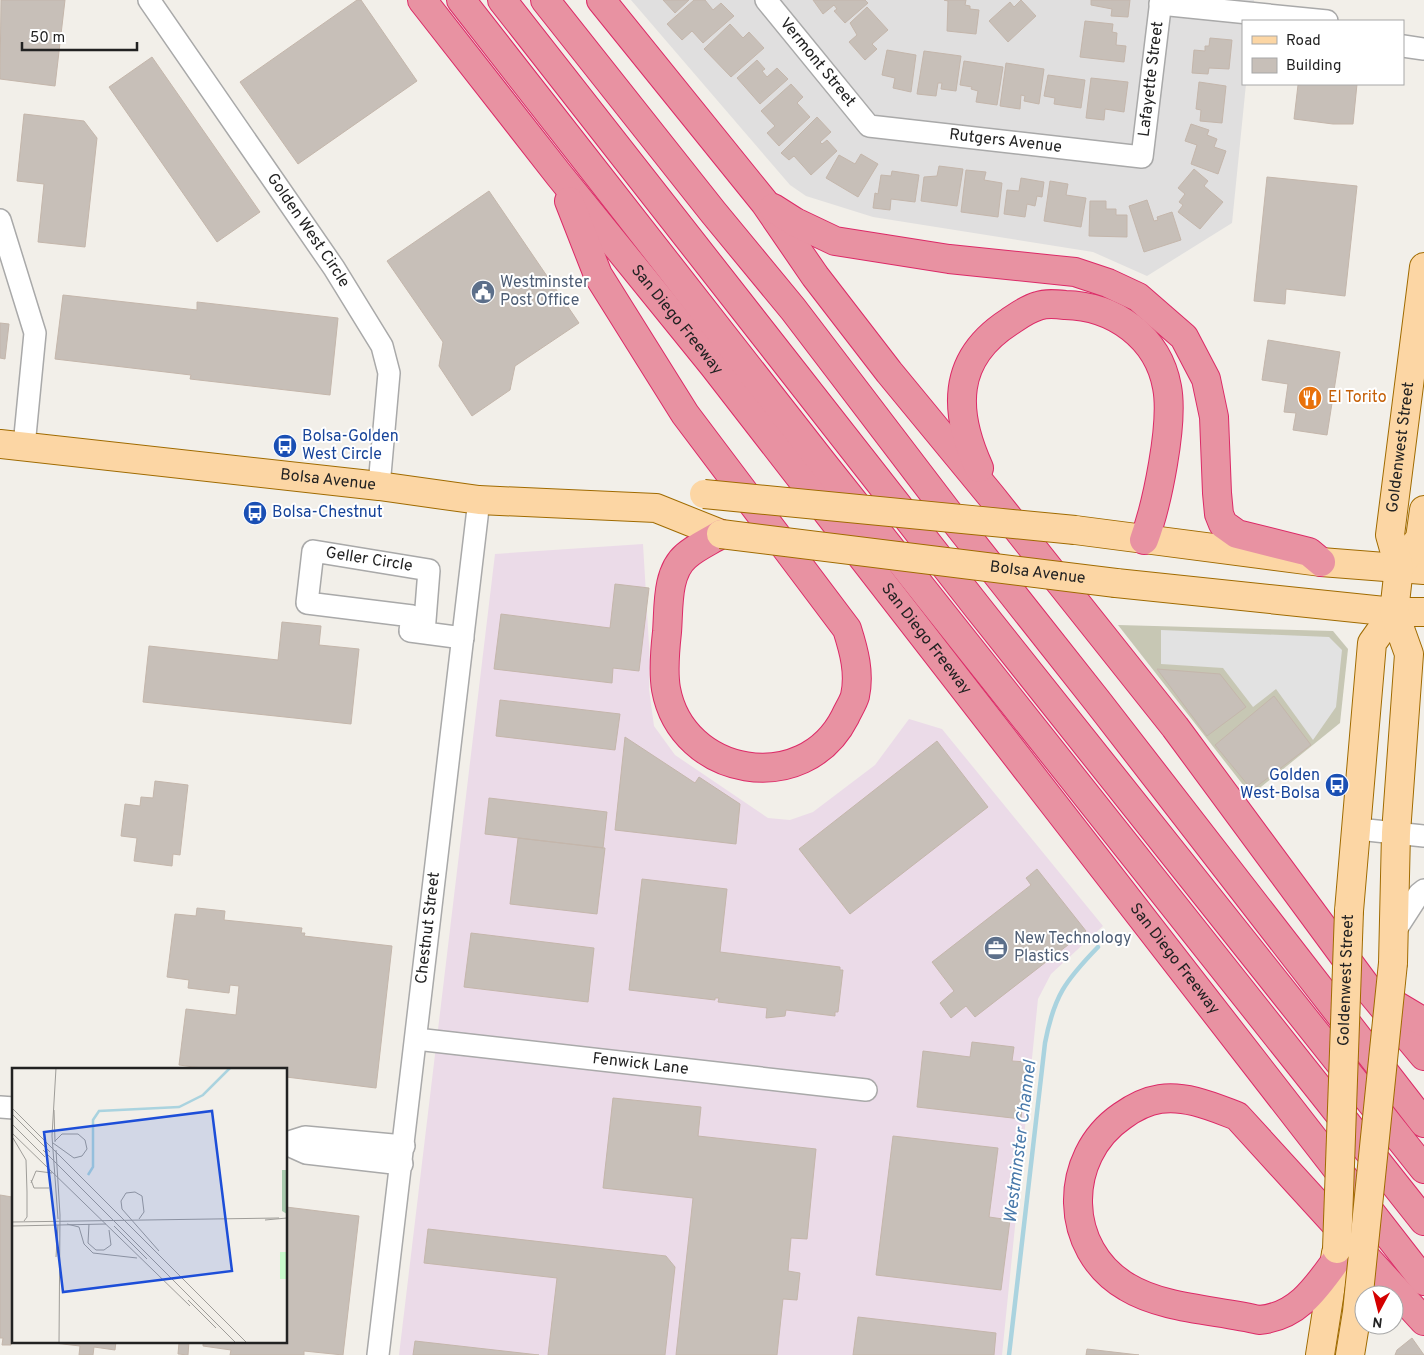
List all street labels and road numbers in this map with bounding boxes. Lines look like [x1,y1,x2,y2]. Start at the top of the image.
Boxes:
street label: Vermont Street [775,14,860,111]
street label: Lafayette Street [1135,20,1168,138]
street label: Rutgers Avenue [948,125,1063,158]
street label: Golden West Circle [262,170,354,292]
street label: San Diego Freeway [626,261,727,379]
street label: Goldenwest Street [1383,381,1419,514]
street label: Bolsa Avenue [279,465,377,496]
street label: Geller Circle [324,543,414,577]
street label: Bolsa Avenue [989,557,1087,589]
street label: San Diego Freeway [876,580,975,699]
street label: Chestnut Street [412,871,445,985]
street label: San Diego Freeway [1125,899,1224,1019]
street label: Goldenwest Street [1334,914,1359,1046]
street label: Fenwick Lane [591,1049,690,1080]

